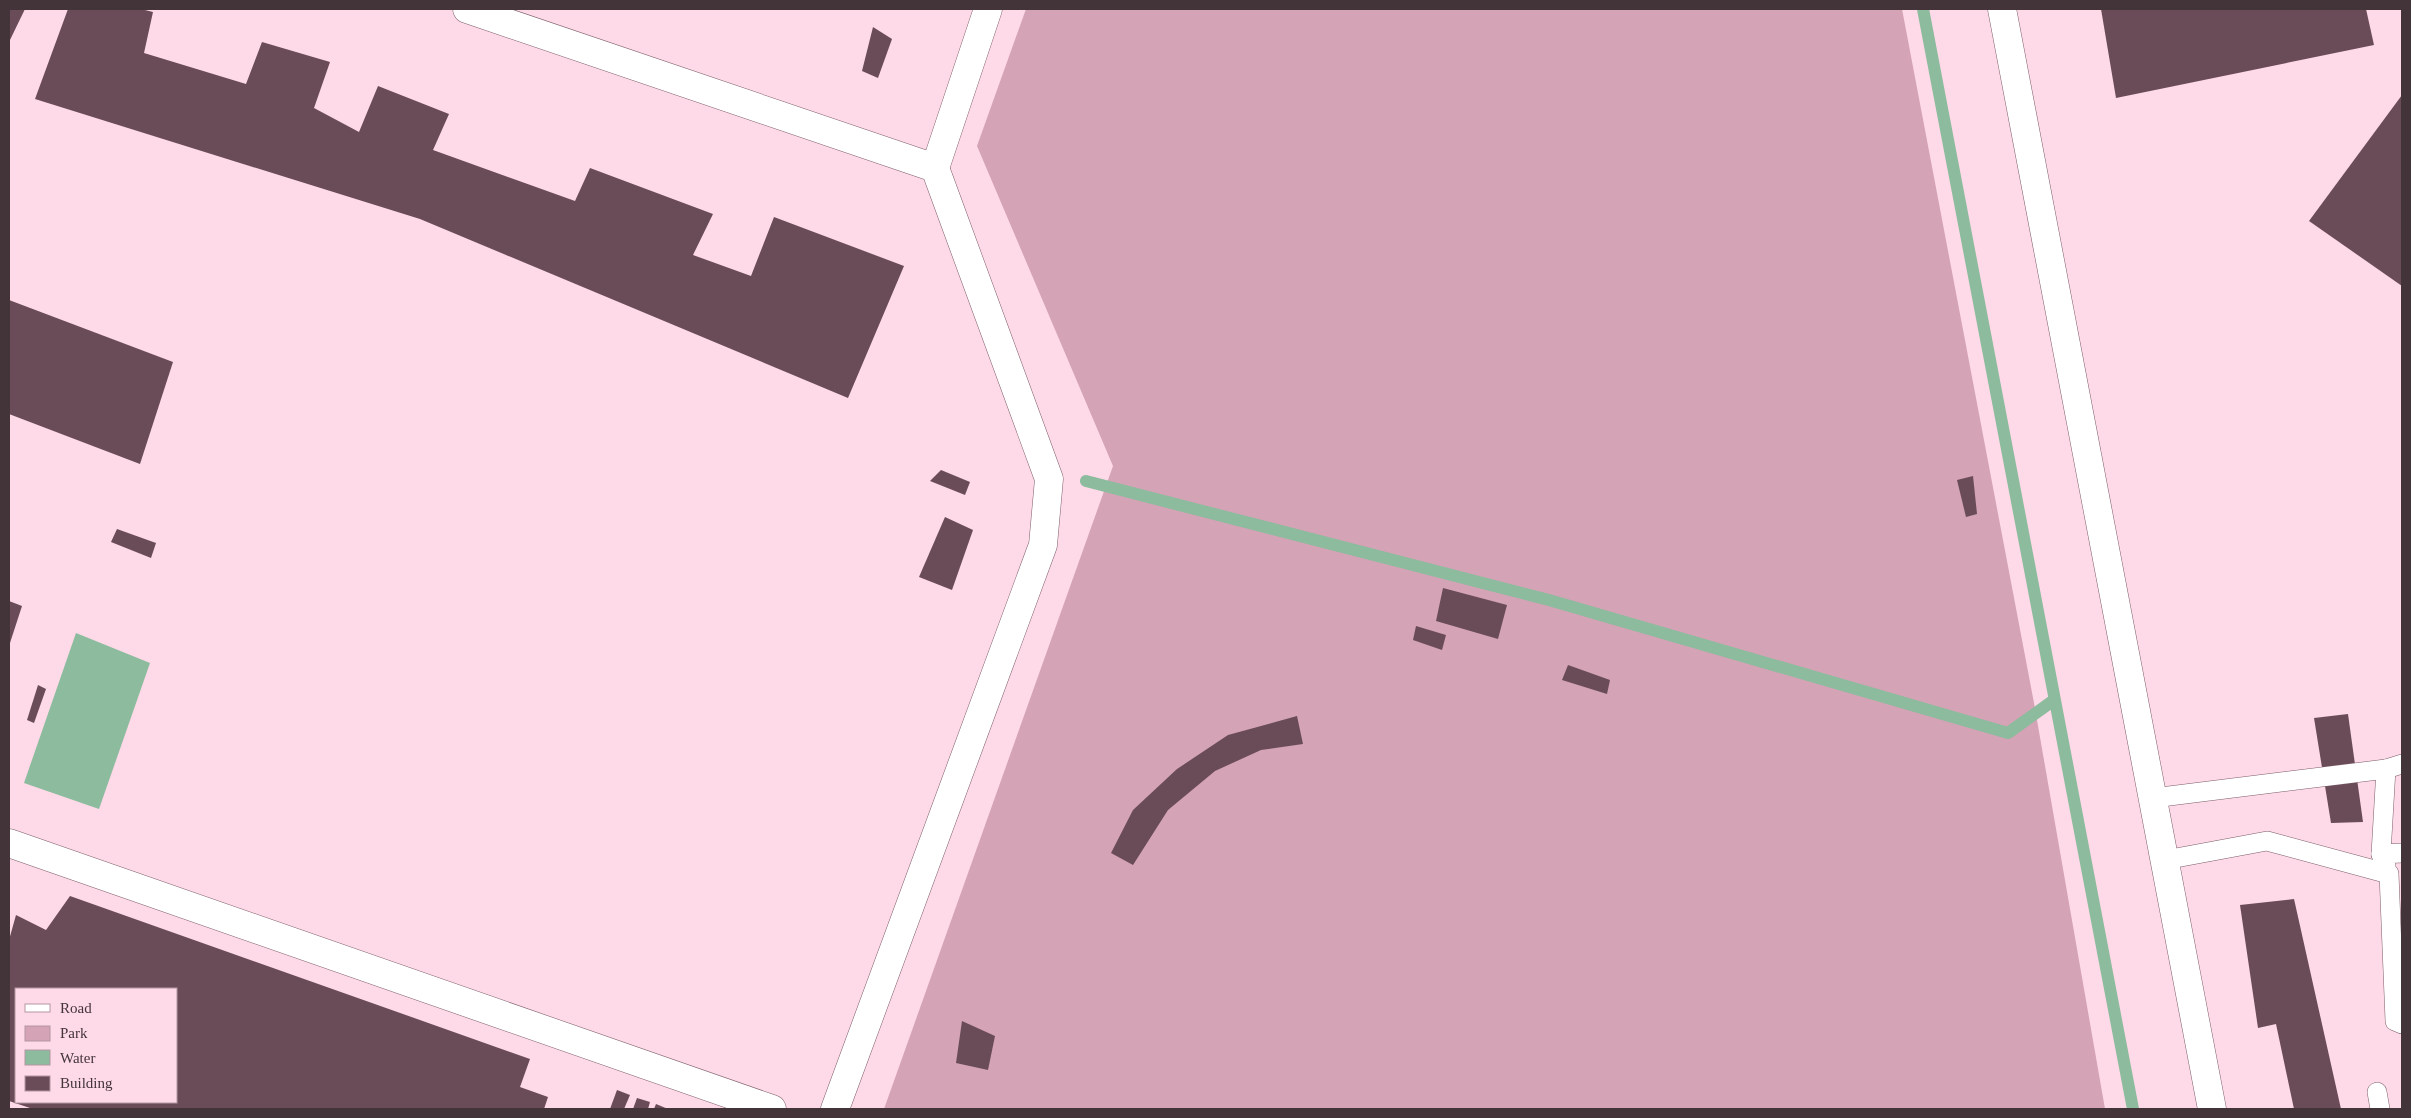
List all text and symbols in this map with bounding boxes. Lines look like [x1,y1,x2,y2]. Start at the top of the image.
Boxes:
legend [15,988,178,1103]
text: Road [60,1000,92,1016]
text: Park [60,1025,88,1041]
text: Water [60,1050,95,1066]
text: Building [60,1075,113,1091]

